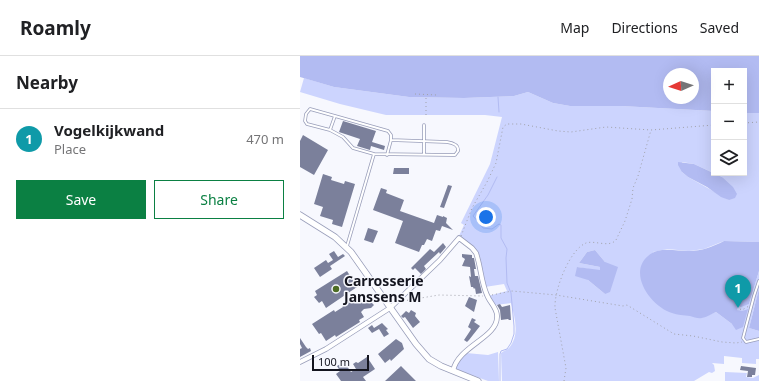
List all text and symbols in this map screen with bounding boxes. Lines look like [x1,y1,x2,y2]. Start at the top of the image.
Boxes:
text: Roamly [20,15,91,41]
text: Map [560,18,589,37]
text: Directions [611,18,678,37]
text: Saved [700,18,739,37]
north arrow [663,68,699,104]
map controls [711,68,747,176]
button: + [711,68,747,104]
text: Nearby [16,71,78,94]
button: − [711,104,747,140]
text: Vogelkijkwand [54,120,164,140]
text: 1 [25,130,33,148]
text: 470 m [246,130,284,148]
text: Place [54,140,86,158]
button: layers [711,140,747,176]
button: Save [16,180,146,219]
button: Share [154,180,284,219]
your location [476,207,496,227]
place label: Carrosserie Janssens M [342,271,424,306]
pin: 1 [725,275,751,308]
marker: Carrosserie Janssens M [331,284,341,294]
scale bar [312,353,369,372]
text: 100 m [318,354,350,369]

